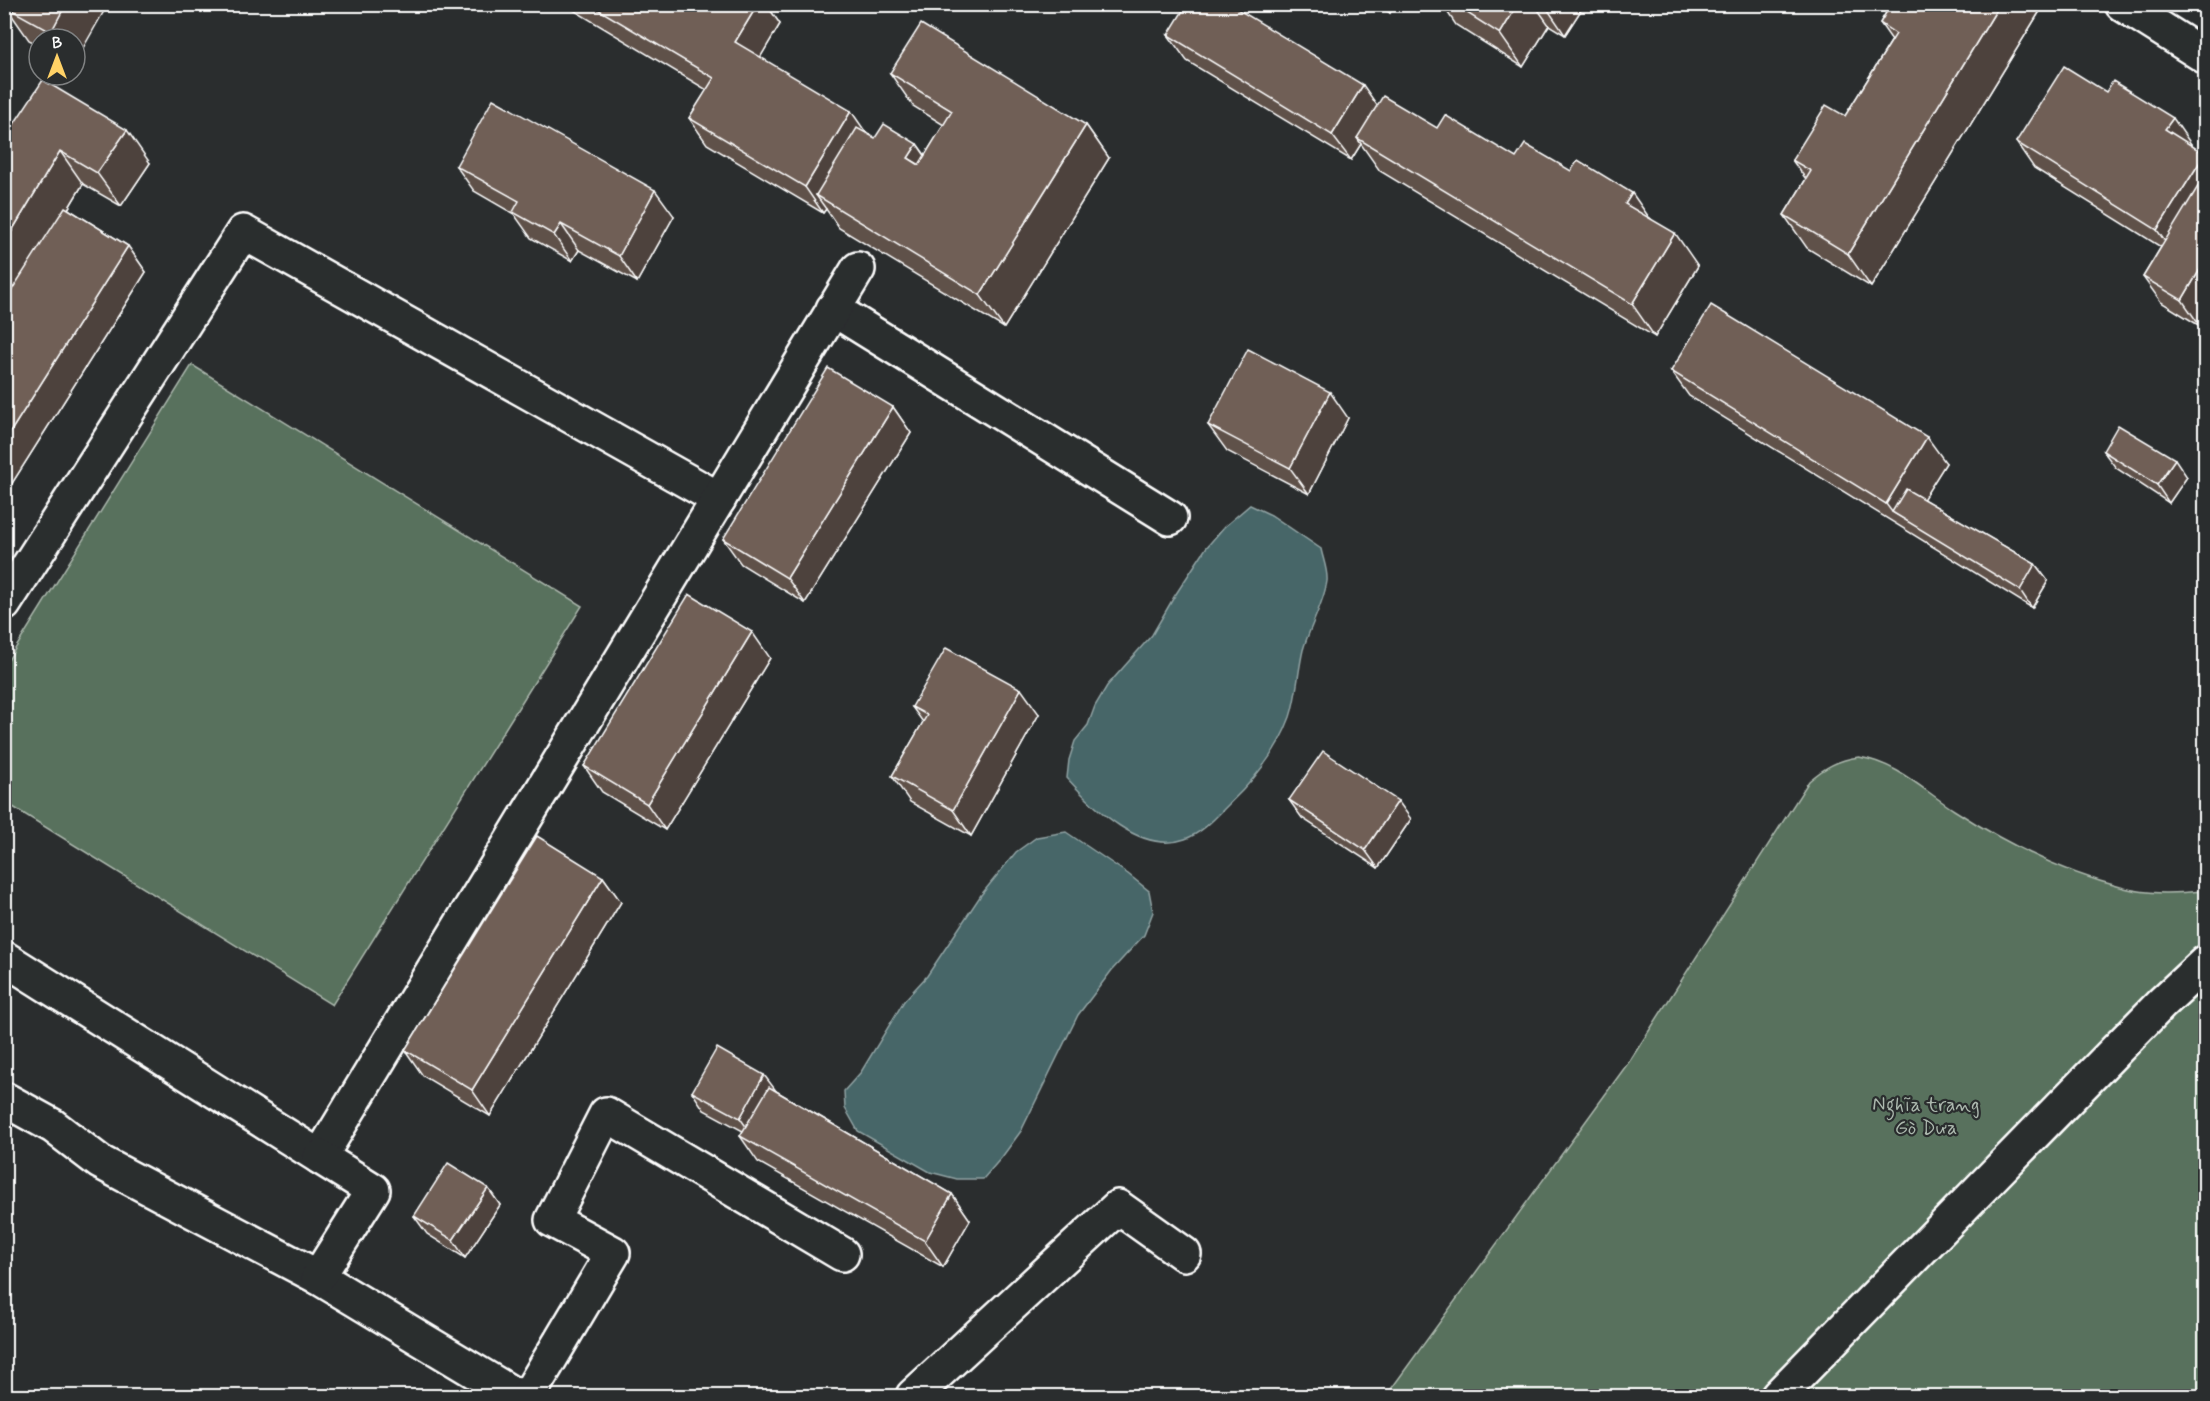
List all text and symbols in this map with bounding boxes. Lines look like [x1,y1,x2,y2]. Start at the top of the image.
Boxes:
north arrow [27,27,87,87]
text: B [52,33,62,54]
park label: Nghĩa trang Gò Dưa [1872,1092,1980,1142]

